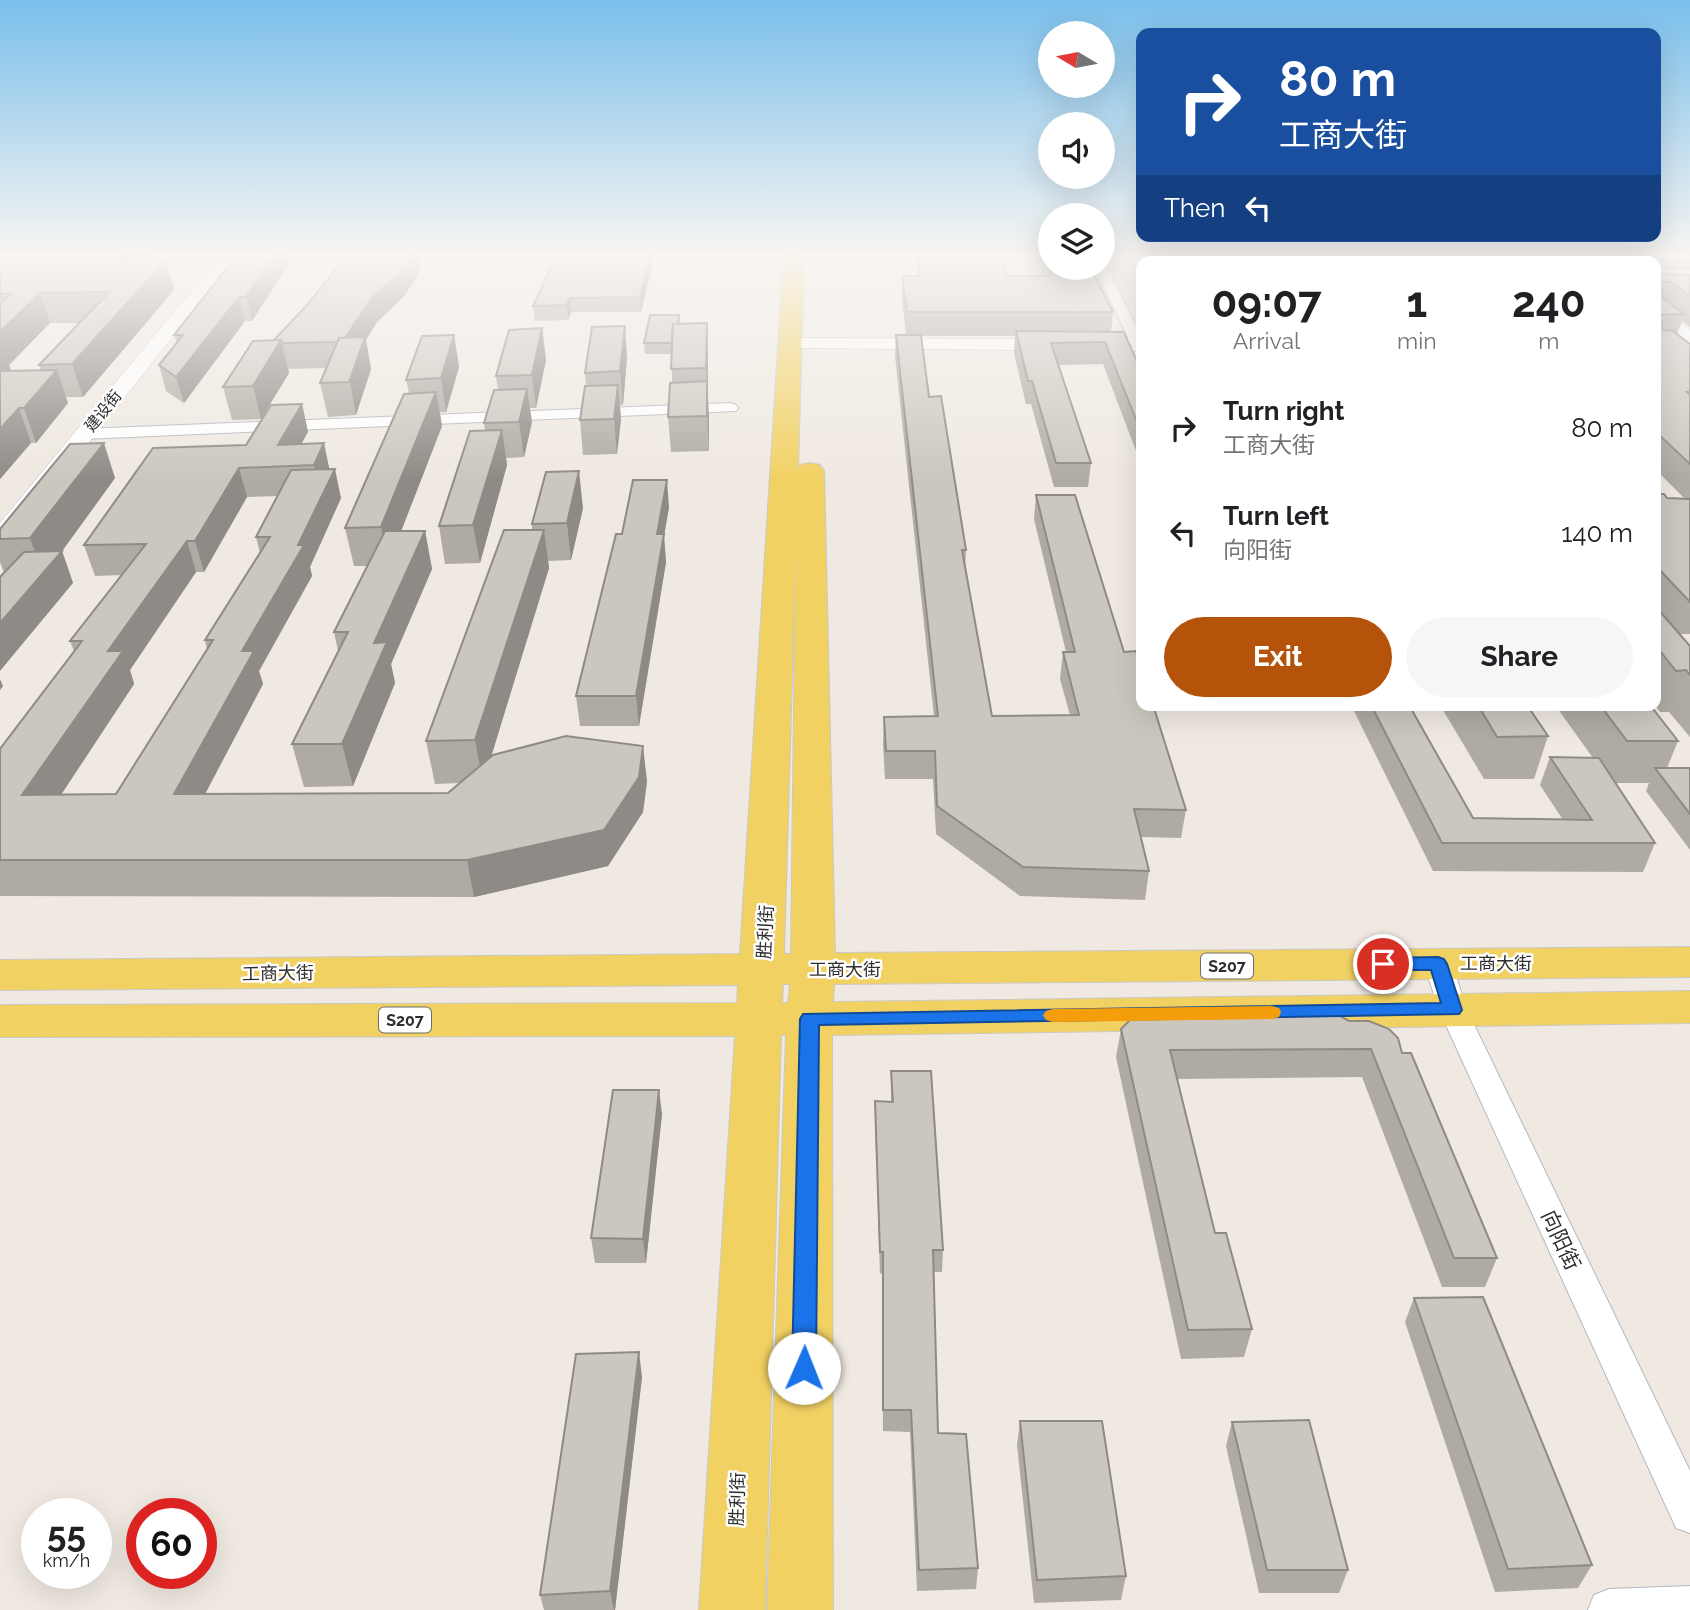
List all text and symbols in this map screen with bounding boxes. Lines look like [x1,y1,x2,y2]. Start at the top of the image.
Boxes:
north arrow [1038,21,1115,98]
map controls [1038,21,1115,280]
text: 80 m [1279,50,1396,107]
icon: right [1164,56,1255,147]
button: sound [1038,112,1115,189]
text: 工商大街 [1279,116,1407,153]
icon: left [1239,189,1277,227]
text: Then [1164,193,1225,223]
button: layers [1038,203,1115,280]
text: 09:07 [1211,278,1322,327]
text: 1 [1407,278,1427,327]
text: 240 [1512,278,1586,327]
text: Arrival [1233,327,1300,354]
text: min [1397,327,1437,354]
text: m [1538,327,1559,354]
street label: 建设街 [81,386,125,436]
text: Turn right [1223,396,1344,426]
icon: right [1164,409,1202,447]
text: 80 m [1571,413,1633,443]
text: 工商大街 [1223,431,1315,458]
text: Turn left [1223,501,1329,531]
icon: left [1164,514,1202,552]
text: 140 m [1561,518,1633,548]
text: 向阳街 [1223,536,1292,563]
button: Exit [1164,617,1392,697]
button: Share [1406,617,1633,697]
street label: 胜利街 [753,904,777,960]
pin [1353,934,1413,994]
icon: arrive [1364,945,1402,983]
street label: 工商大街 [1460,953,1532,974]
road number: S207 [1201,954,1253,978]
street label: 工商大街 [809,959,881,980]
street label: 工商大街 [242,962,314,984]
road number: S207 [379,1008,431,1032]
street label: 向阳街 [1536,1206,1586,1274]
position arrow [767,1331,841,1405]
street label: 胜利街 [726,1472,748,1526]
speed limit sign: 60 [126,1498,217,1589]
text: 55 [47,1514,86,1555]
text: km/h [43,1550,90,1571]

